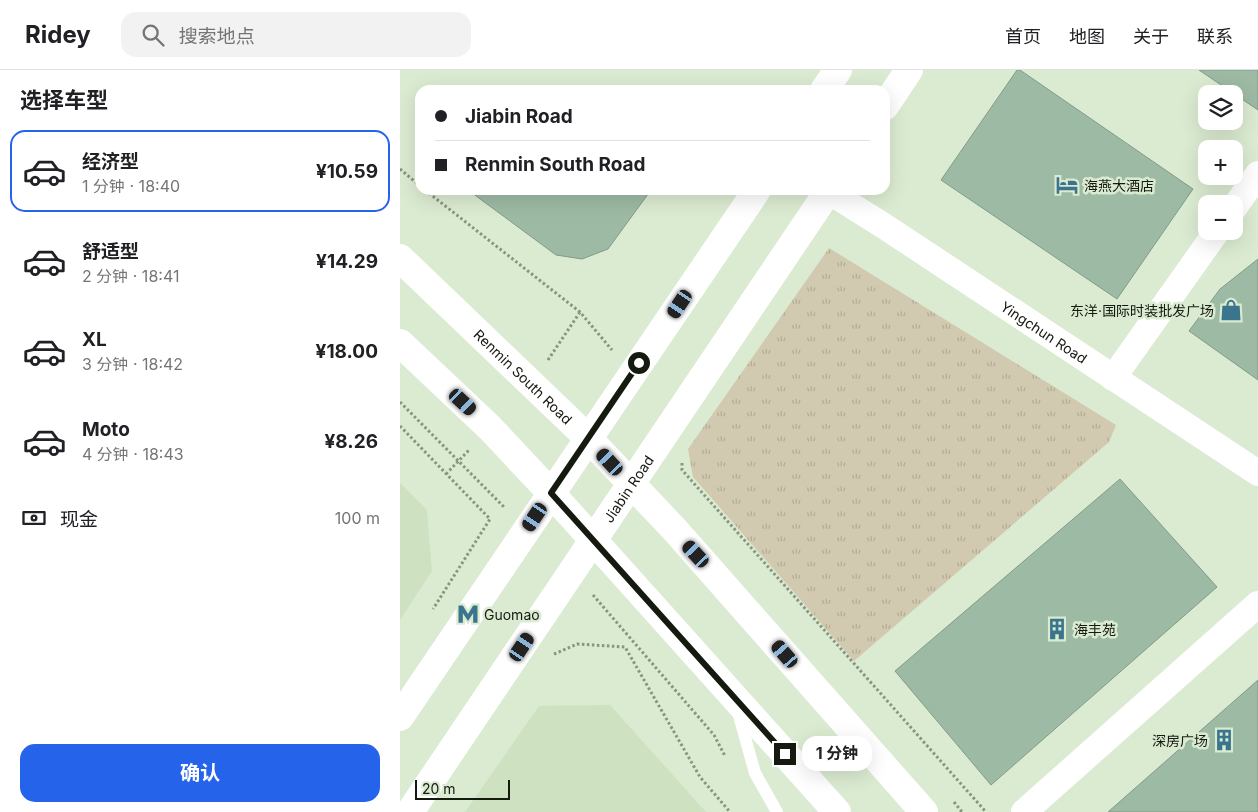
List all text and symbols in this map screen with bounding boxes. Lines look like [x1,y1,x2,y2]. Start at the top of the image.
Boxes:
search box [121,12,471,57]
text: Ridey [25,20,91,49]
icon: search [139,21,167,49]
text: 搜索地点 [179,25,255,48]
text: 首页 [1005,26,1041,47]
text: 地图 [1069,26,1105,47]
text: 关于 [1133,26,1169,47]
text: 联系 [1197,26,1233,47]
map controls [1198,85,1243,240]
button: layers [1198,85,1243,130]
text: 选择车型 [20,87,108,113]
text: Jiabin Road [465,105,573,128]
button: + [1198,140,1243,185]
icon: car [22,149,67,194]
text: 经济型 [82,150,139,173]
text: Renmin South Road [465,153,646,176]
text: ¥10.59 [316,160,378,183]
hotel icon: 海燕大酒店 [1054,172,1080,198]
text: 1 分钟 · 18:40 [82,176,180,196]
place label: 海燕大酒店 [1084,177,1154,194]
button: − [1198,195,1243,240]
icon: car [22,239,67,284]
text: 舒适型 [82,240,139,263]
text: ¥14.29 [316,250,378,273]
text: 2 分钟 · 18:41 [82,266,179,286]
car [665,287,694,321]
street label: Yingchun Road [998,297,1091,366]
shop icon: 东洋·国际时装批发广场 [1218,297,1244,323]
place label: 东洋·国际时装批发广场 [1070,302,1214,319]
street label: Renmin South Road [471,325,576,427]
text: XL [82,328,107,351]
icon: car [22,329,67,374]
text: ¥18.00 [316,340,378,363]
route start [628,352,650,374]
text: 3 分钟 · 18:42 [82,354,183,374]
car [446,386,479,418]
text: Moto [82,418,130,441]
icon: car [22,419,67,464]
text: ¥8.26 [325,430,378,453]
text: 4 分钟 · 18:43 [82,444,184,464]
car [594,446,625,478]
street label: Jiabin Road [599,452,657,525]
car [520,500,549,534]
icon: cash [20,504,48,532]
text: 现金 [60,508,98,531]
text: 100 m [335,508,380,528]
car [680,538,711,570]
metro station icon: Guomao [455,601,481,627]
place label: Guomao [484,606,540,623]
building icon: 海丰苑 [1044,616,1070,642]
place label: 海丰苑 [1074,621,1116,638]
car [507,630,536,664]
car [769,638,800,670]
building icon: 深房广场 [1211,727,1237,753]
place label: 深房广场 [1152,732,1208,749]
callout: 1 分钟 [802,736,872,772]
route end [774,743,796,765]
text: 1 分钟 [816,743,858,763]
button: 确认 [20,744,380,802]
scale bar [415,777,510,800]
text: 20 m [422,780,456,797]

